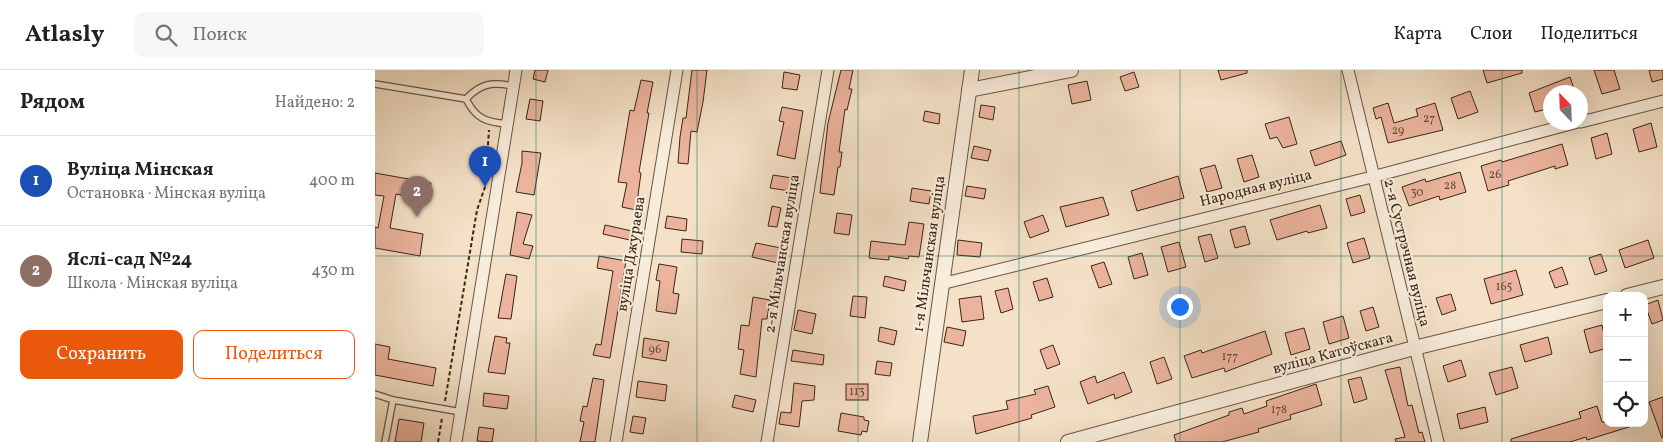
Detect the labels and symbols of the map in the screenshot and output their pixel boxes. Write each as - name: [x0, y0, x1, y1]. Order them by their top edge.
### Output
- north arrow: [1543, 85, 1588, 130]
- house number: 27: [1423, 111, 1435, 127]
- house number: 29: [1392, 123, 1404, 139]
- pin: 1: [469, 146, 501, 187]
- street label: Народная вуліца: [1198, 165, 1314, 213]
- house number: 26: [1489, 167, 1501, 183]
- street label: 2-я Мільчанская вуліца: [760, 173, 806, 335]
- street label: 1-я Мільчанская вуліца: [909, 174, 951, 334]
- pin: 2: [401, 176, 433, 217]
- street label: 2-я Сустрэчная вуліца: [1377, 177, 1435, 329]
- house number: 28: [1444, 178, 1456, 194]
- house number: 30: [1410, 185, 1424, 201]
- street label: вуліца Джураева: [613, 195, 651, 313]
- house number: 165: [1496, 279, 1512, 295]
- your location: [1167, 294, 1193, 320]
- street label: вуліца Катоўскага: [1271, 328, 1395, 380]
- house number: 96: [649, 342, 661, 358]
- house number: 177: [1222, 349, 1238, 365]
- house number: 113: [849, 384, 865, 400]
- house number: 178: [1271, 402, 1287, 418]

